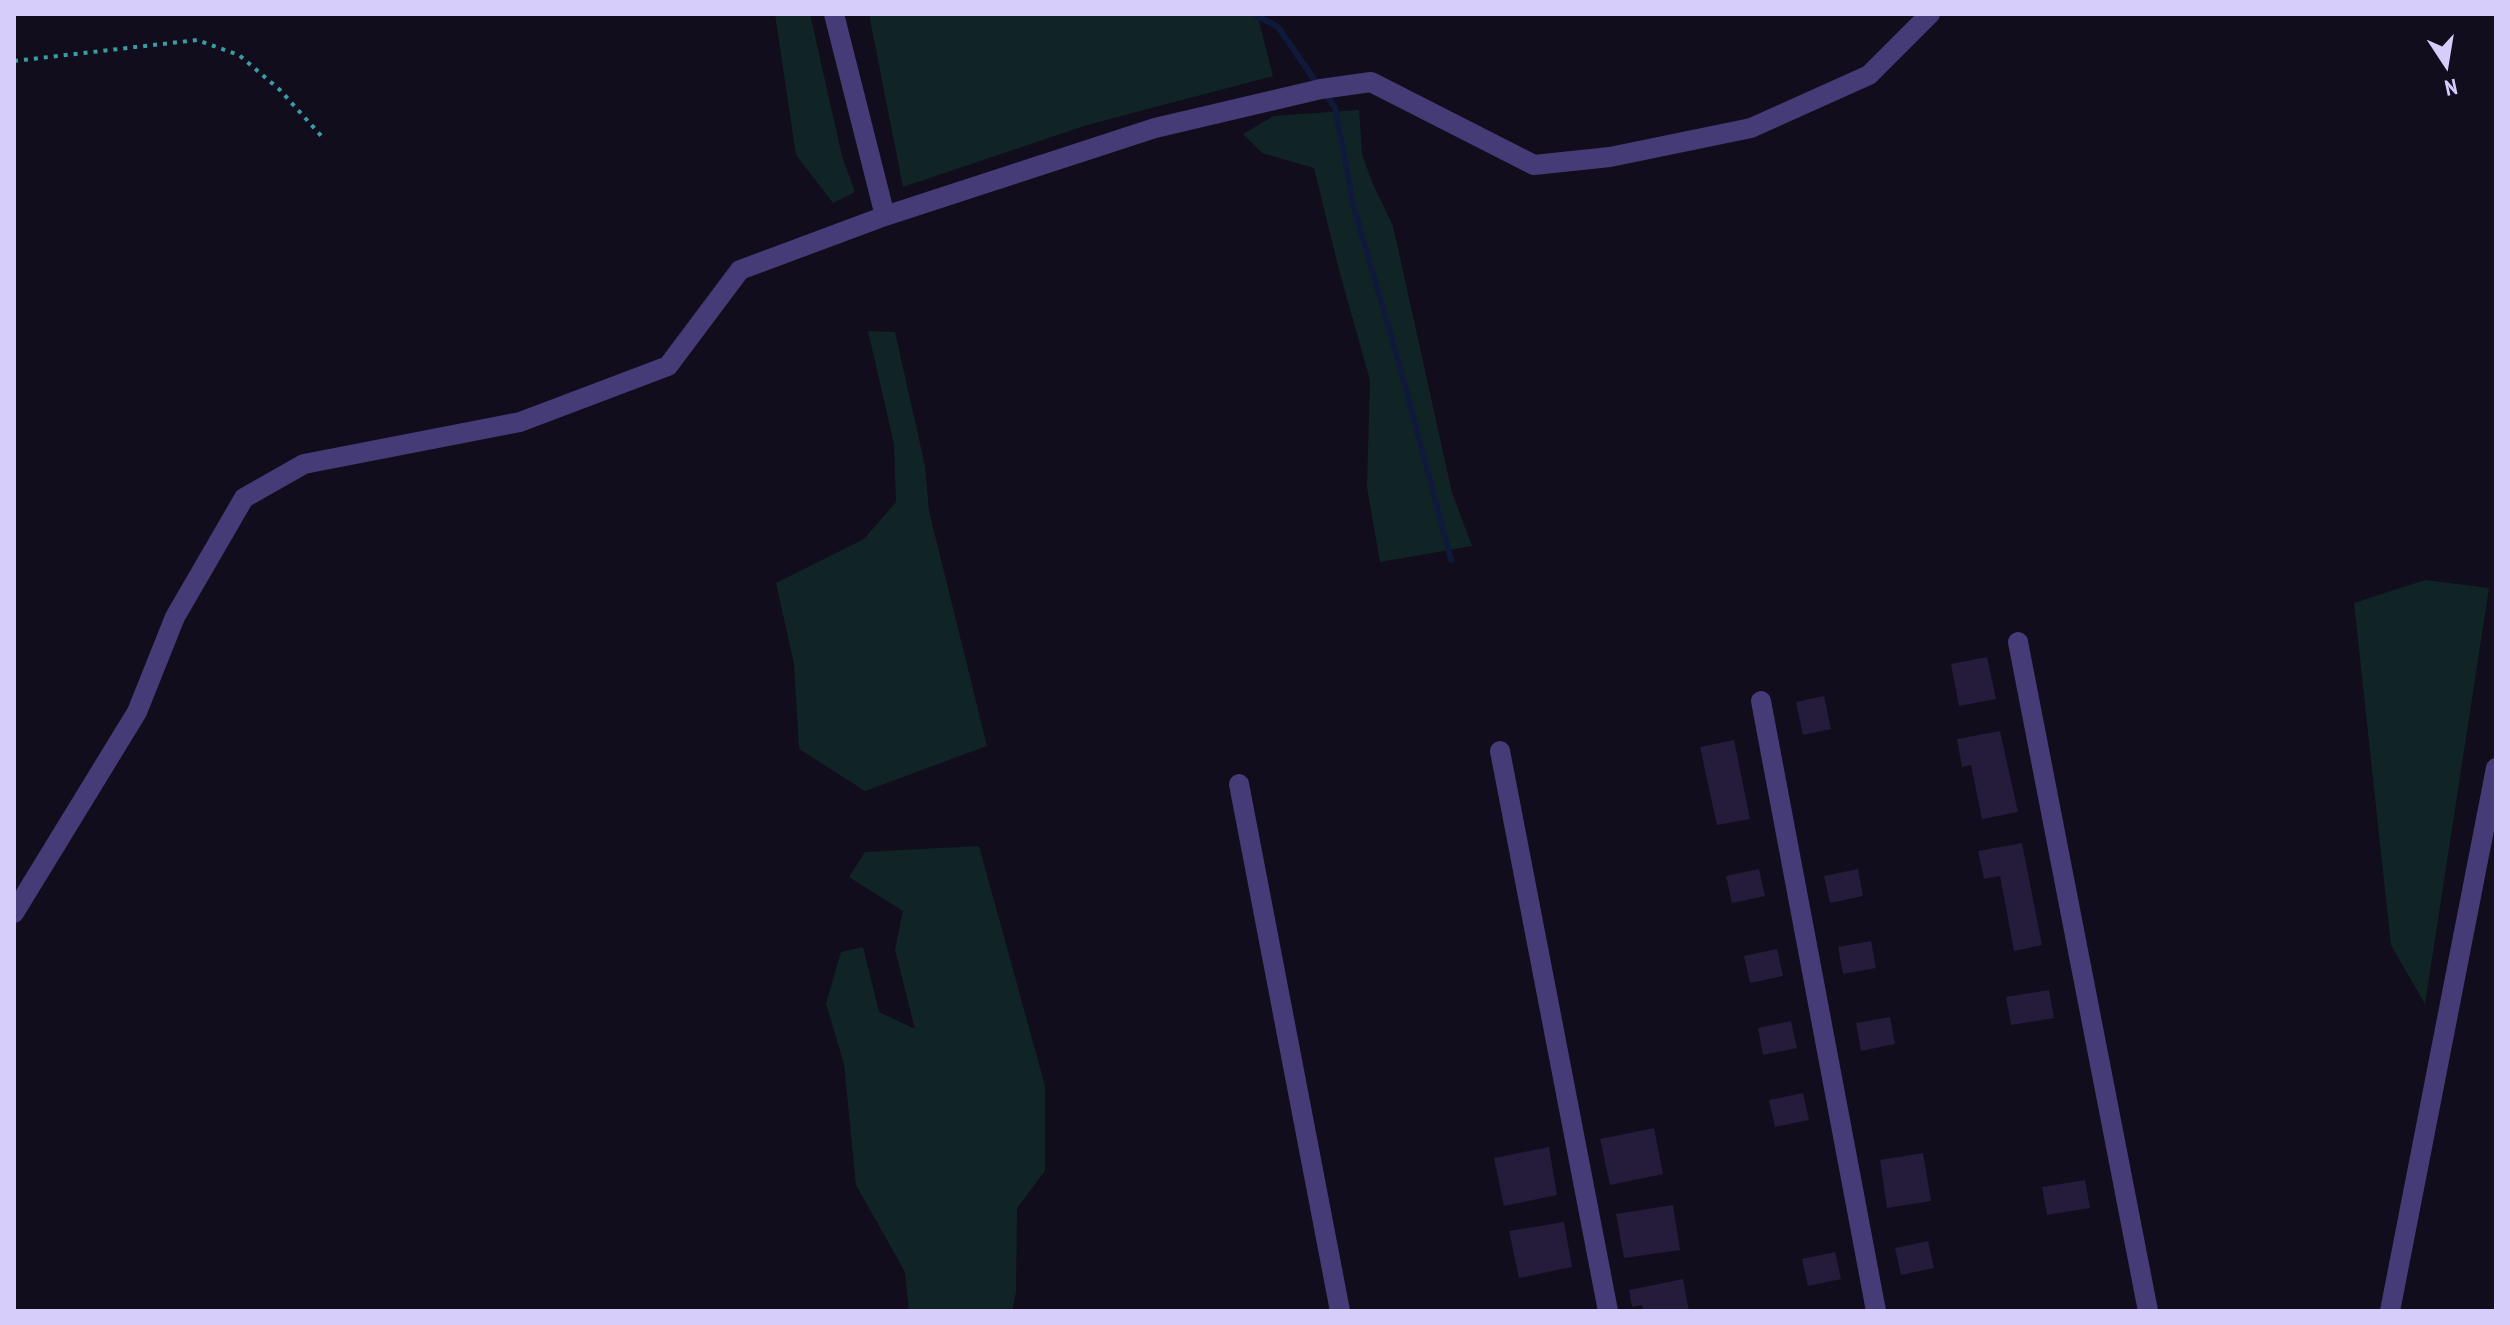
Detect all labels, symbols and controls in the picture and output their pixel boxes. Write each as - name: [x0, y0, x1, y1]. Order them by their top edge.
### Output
- north arrow: [2406, 24, 2486, 104]
- text: N: [2442, 73, 2460, 102]

